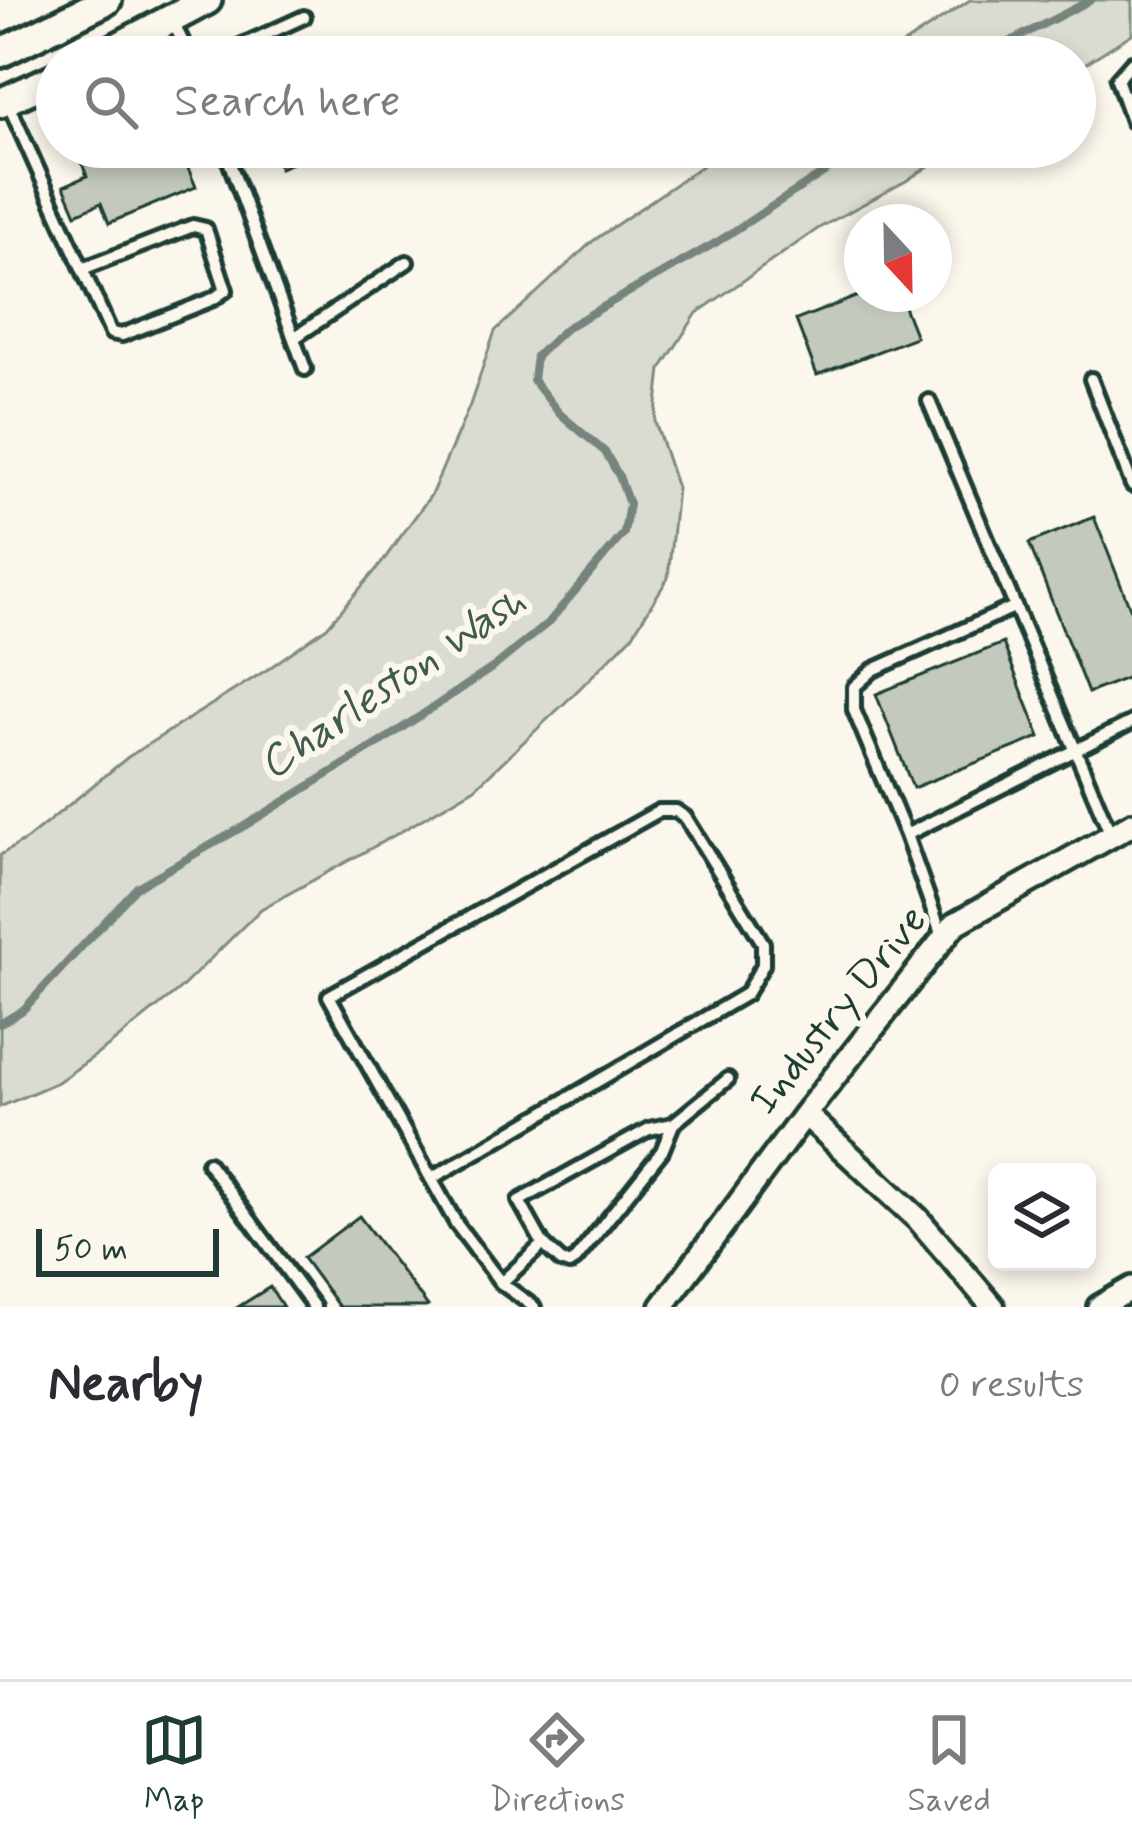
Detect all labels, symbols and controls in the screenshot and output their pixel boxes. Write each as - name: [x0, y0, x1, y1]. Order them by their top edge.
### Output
- search box: [36, 36, 1096, 168]
- icon: search: [78, 69, 144, 135]
- text: Search here: [174, 73, 401, 132]
- north arrow: [844, 204, 952, 312]
- water label: Charleston Wash: [248, 572, 538, 794]
- street label: Industry Drive: [738, 895, 940, 1127]
- map controls: [988, 1163, 1096, 1271]
- button: layers: [988, 1163, 1096, 1271]
- scale bar: [36, 1223, 219, 1276]
- text: 50 m: [54, 1228, 128, 1272]
- text: Nearby: [48, 1352, 203, 1418]
- text: 0 results: [939, 1360, 1084, 1411]
- tab: Map: [141, 1707, 207, 1823]
- tab: Directions: [489, 1707, 625, 1823]
- tab: Saved: [907, 1707, 991, 1823]

